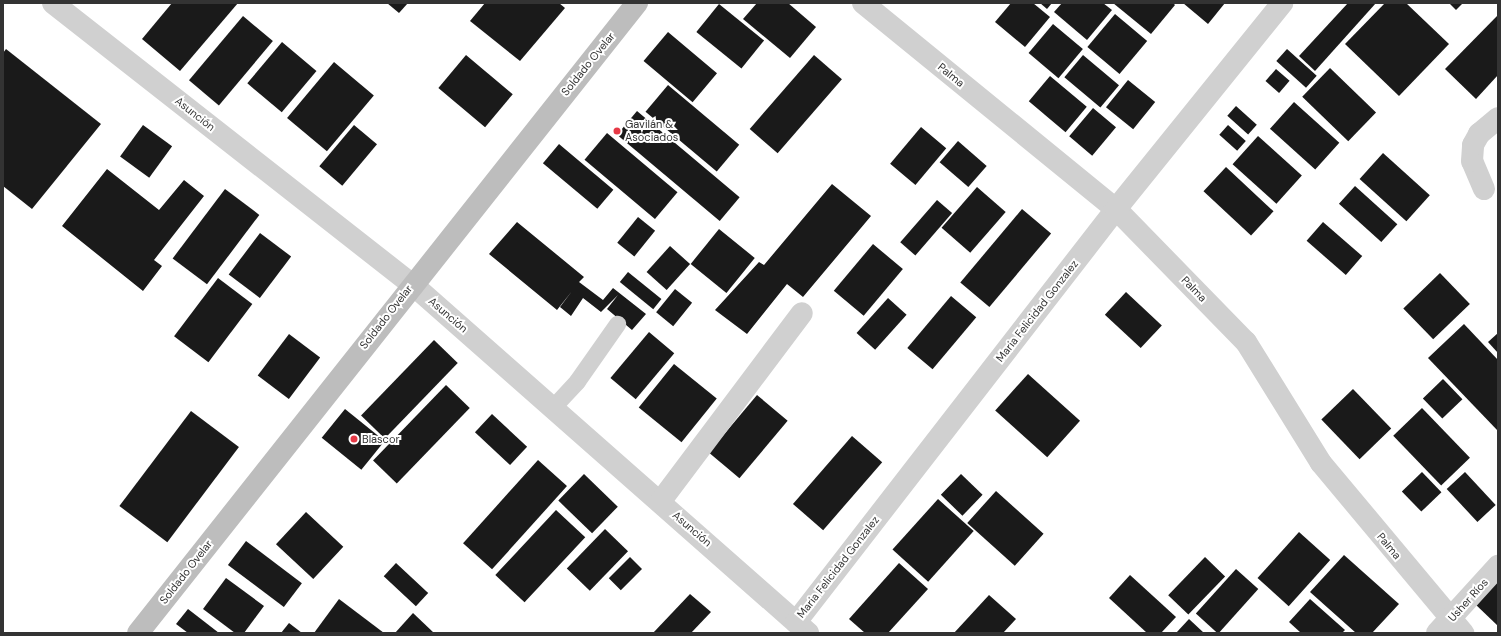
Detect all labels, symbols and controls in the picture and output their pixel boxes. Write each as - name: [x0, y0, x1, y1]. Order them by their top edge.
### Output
- street label: Soldado Ovelar: [559, 30, 617, 98]
- street label: Palma: [935, 60, 967, 90]
- street label: Asunción: [172, 94, 218, 134]
- place label: Gavilán & Asociados: [625, 118, 678, 144]
- marker: Gavilán & Asociados: [612, 126, 622, 136]
- street label: Maria Felicidad Gonzalez: [993, 258, 1081, 364]
- street label: Palma: [1179, 273, 1209, 305]
- street label: Soldado Ovelar: [357, 282, 415, 352]
- street label: Asunción: [426, 295, 470, 335]
- place label: Blascor: [362, 432, 399, 446]
- marker: Blascor: [349, 434, 359, 444]
- street label: Asunción: [670, 509, 714, 549]
- street label: Maria Felicidad Gonzalez: [794, 514, 882, 620]
- street label: Palma: [1374, 530, 1404, 562]
- street label: Soldado Ovelar: [157, 537, 215, 607]
- street label: Usher Ríos: [1445, 576, 1491, 624]

